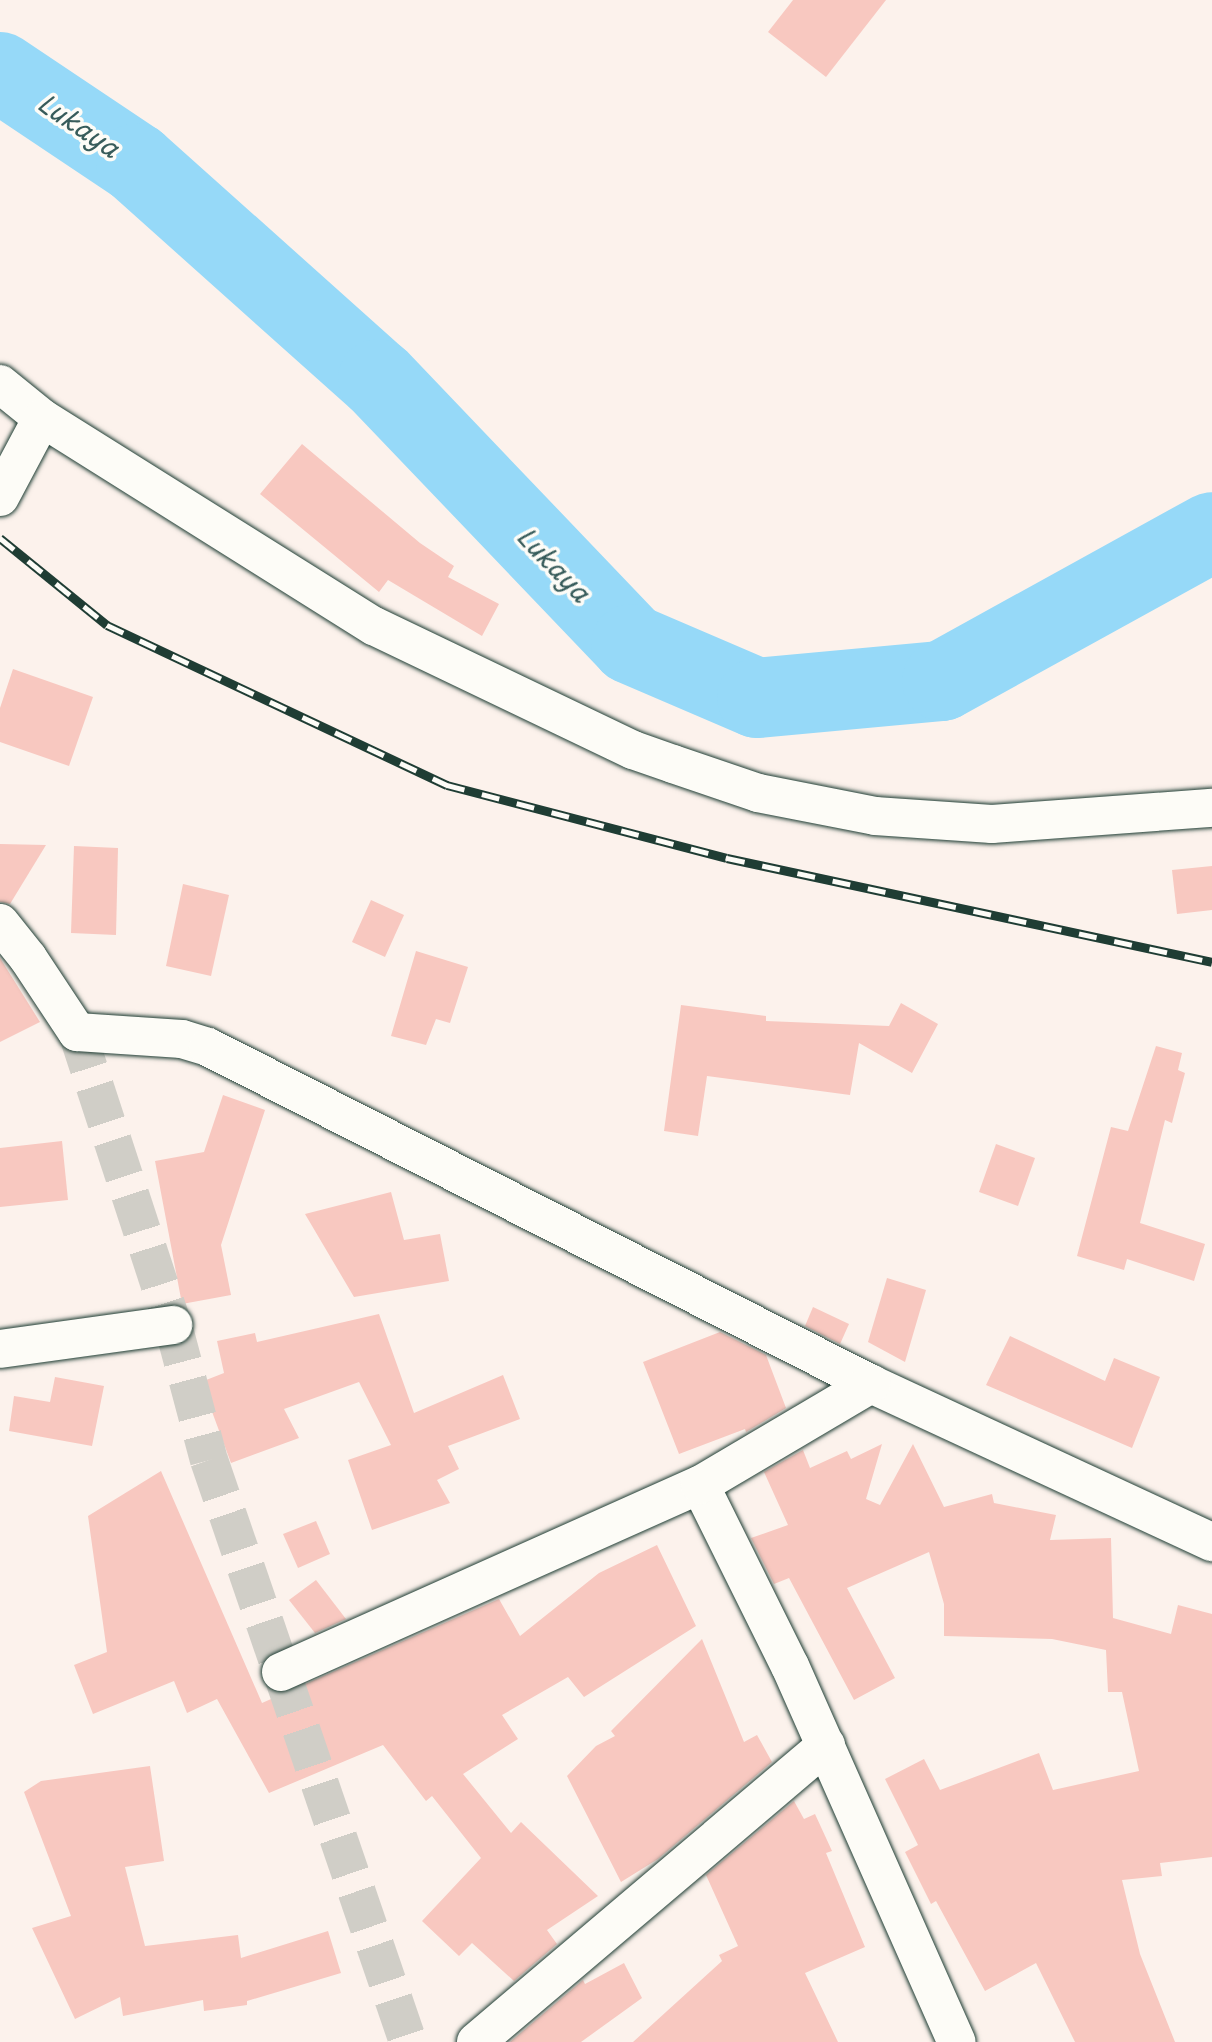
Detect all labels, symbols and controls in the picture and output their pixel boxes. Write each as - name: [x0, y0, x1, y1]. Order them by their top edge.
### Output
- water label: Lukaya: [33, 87, 125, 163]
- water label: Lukaya: [511, 520, 597, 608]

